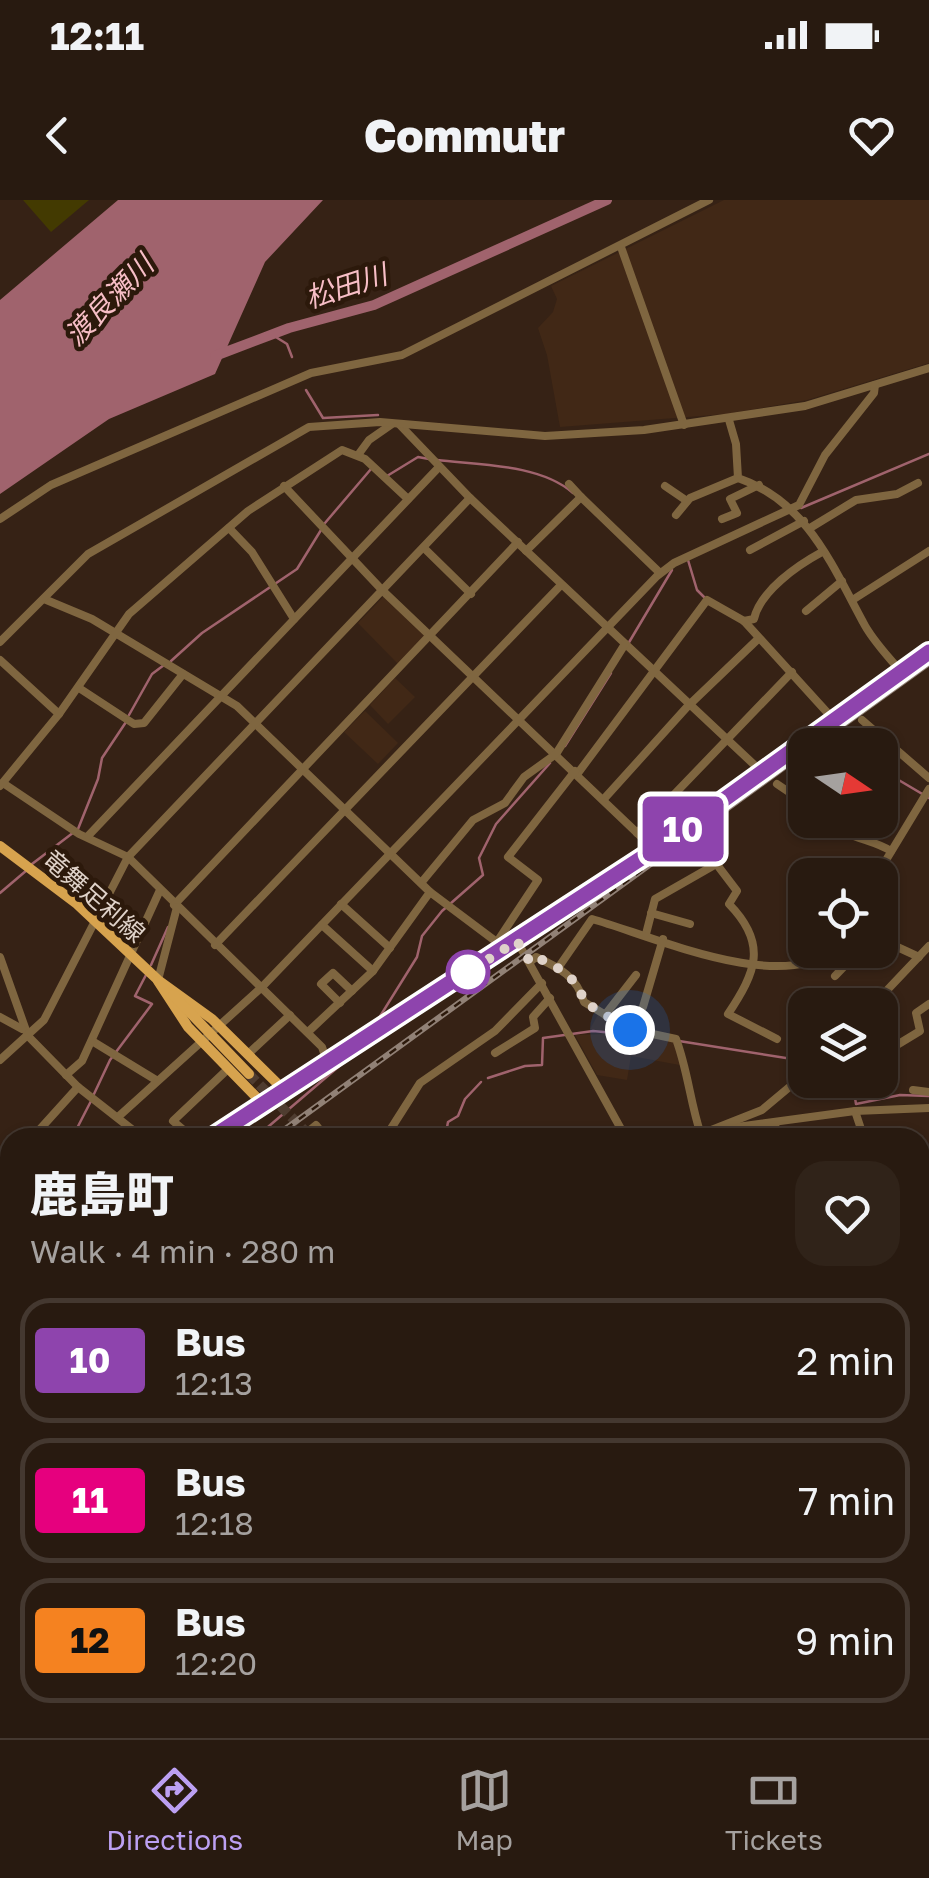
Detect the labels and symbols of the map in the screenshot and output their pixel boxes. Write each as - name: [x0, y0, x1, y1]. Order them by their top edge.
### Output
- water label: 渡良瀬川: [58, 246, 161, 351]
- water label: 松田川: [301, 256, 394, 314]
- north arrow: [788, 728, 898, 838]
- line badge: 10: [638, 796, 728, 862]
- street label: 竜舞足利線: [37, 843, 152, 948]
- unlabelled marker: [447, 951, 489, 993]
- your location: [605, 1005, 655, 1055]

